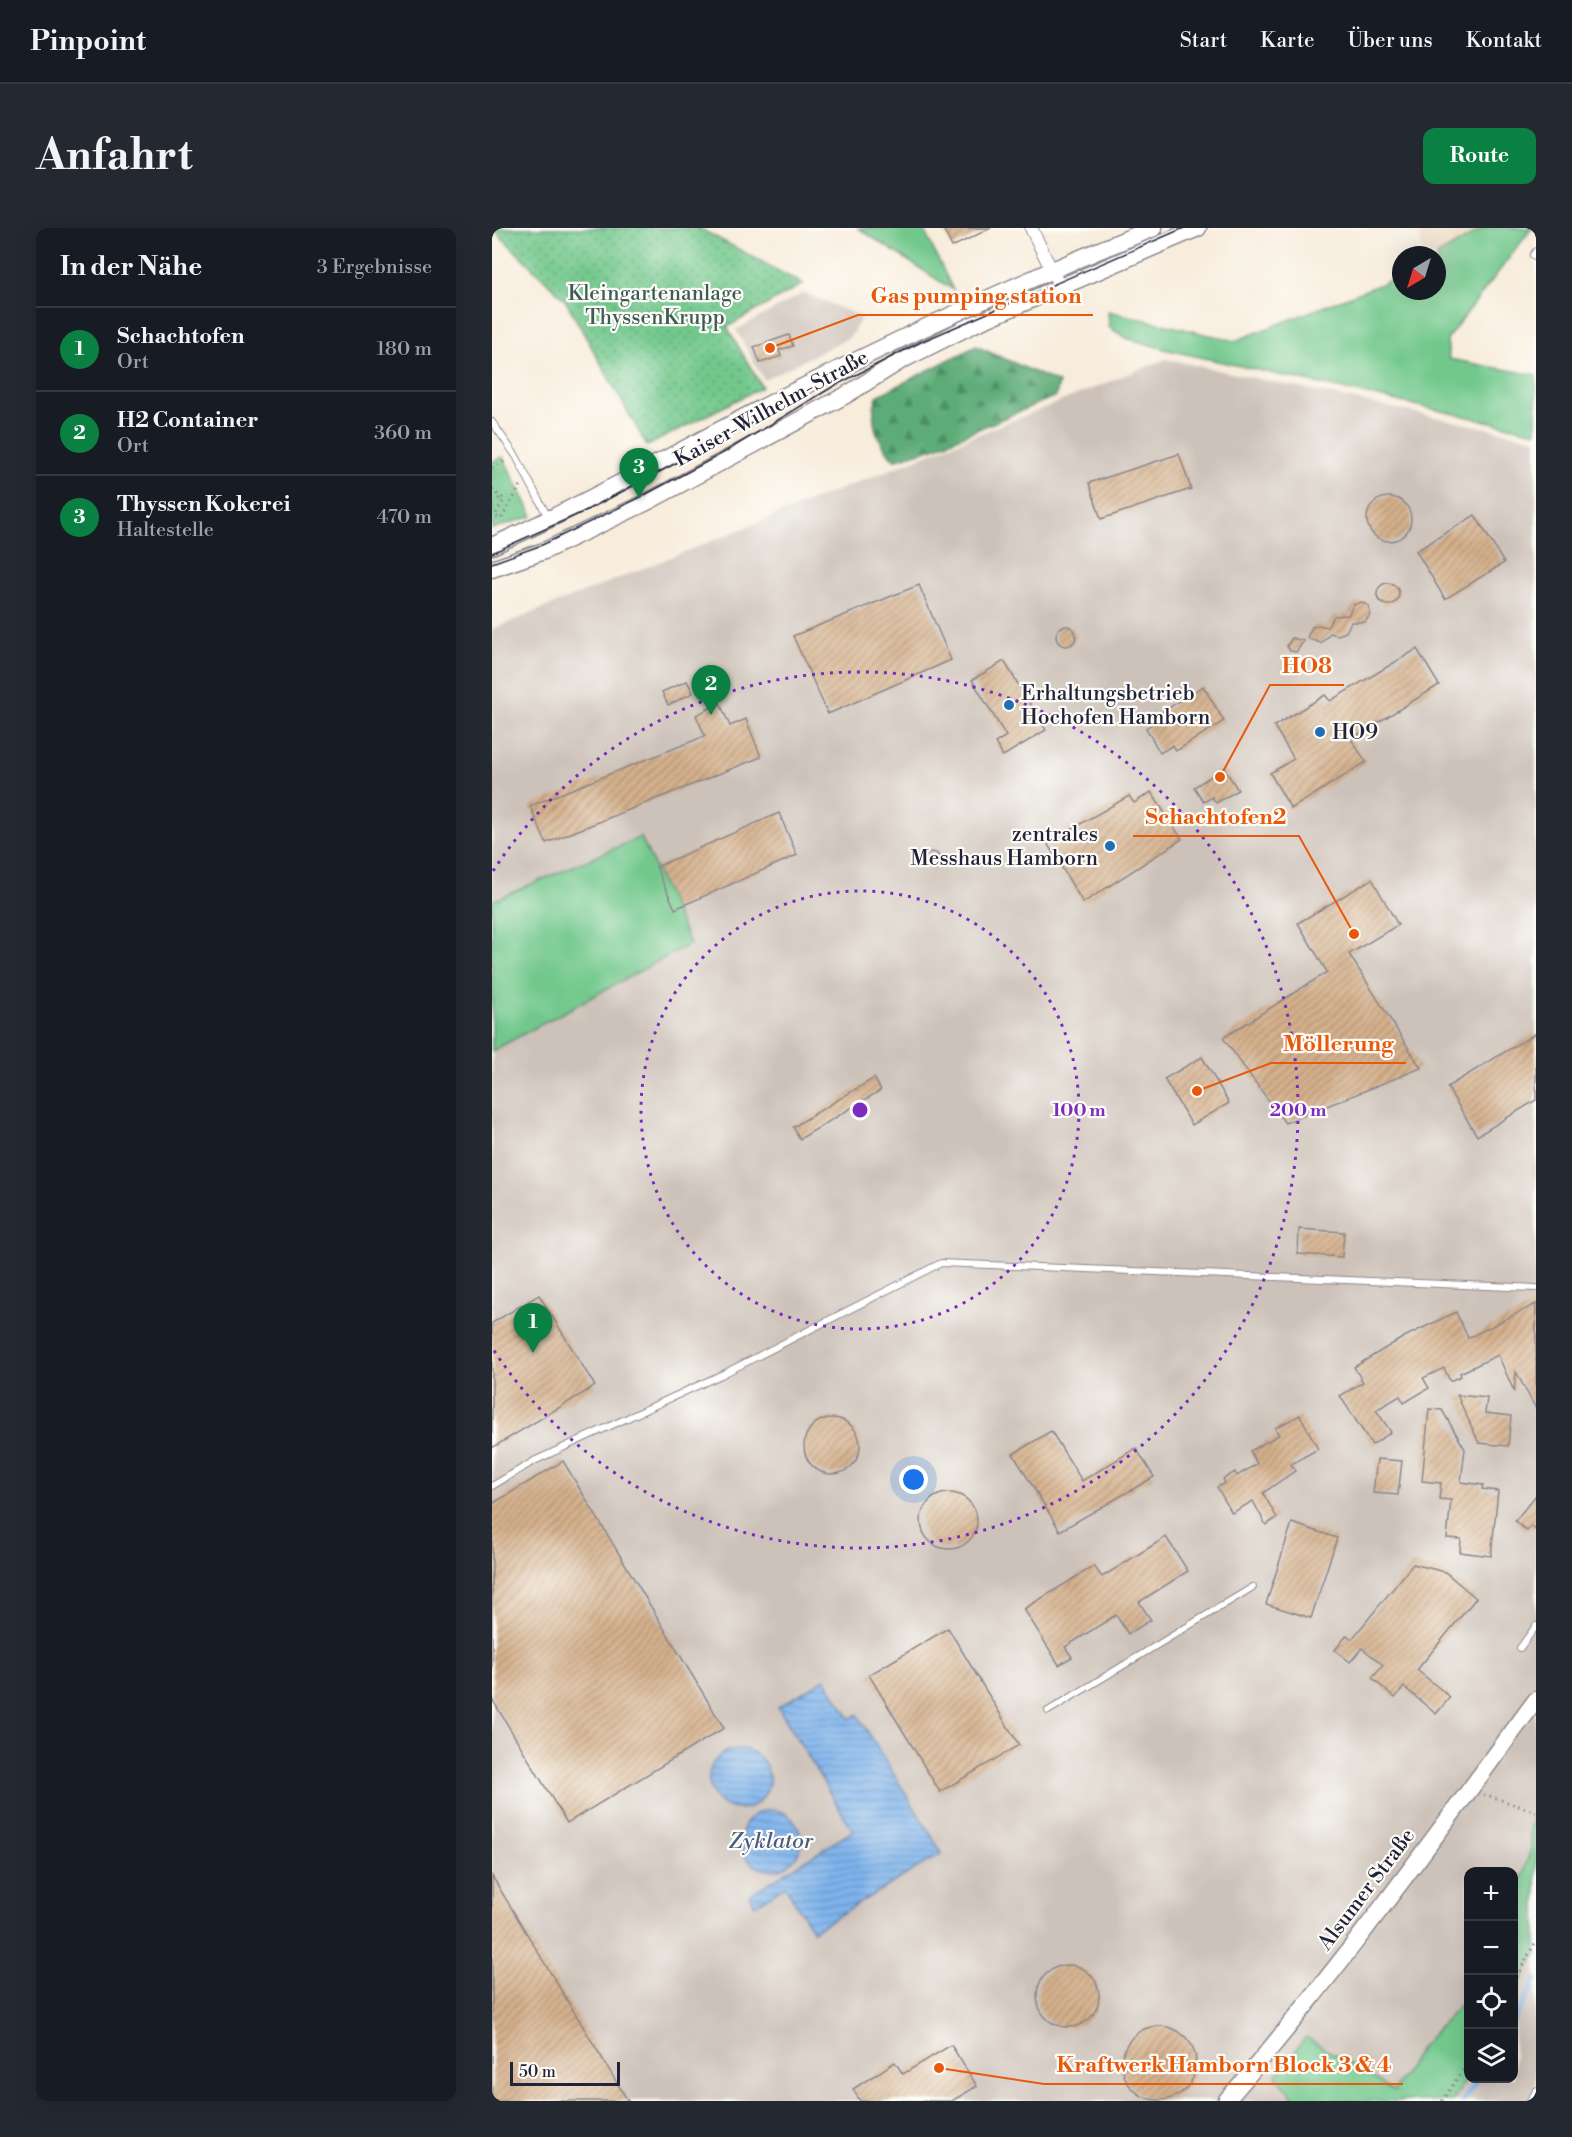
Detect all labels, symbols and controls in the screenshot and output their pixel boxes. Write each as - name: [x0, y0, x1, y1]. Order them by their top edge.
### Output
- text: Pinpoint: [30, 24, 146, 59]
- text: Start: [1180, 28, 1227, 54]
- text: Karte: [1260, 28, 1315, 54]
- text: Über uns: [1348, 28, 1433, 54]
- text: Kontakt: [1466, 28, 1542, 54]
- button: Route: [1423, 128, 1536, 184]
- text: Anfahrt: [36, 130, 193, 183]
- north arrow: [1392, 246, 1446, 300]
- text: In der Nähe: [60, 251, 202, 283]
- text: 3 Ergebnisse: [317, 255, 432, 280]
- callout: Gas pumping station: [858, 275, 1093, 315]
- park label: Kleingartenanlage ThyssenKrupp: [568, 281, 742, 331]
- text: Gas pumping station: [870, 283, 1082, 310]
- text: Schachtofen: [117, 323, 245, 350]
- text: 1: [75, 337, 84, 362]
- text: 180 m: [377, 337, 432, 362]
- street label: Kaiser-Wilhelm-Straße: [670, 345, 873, 473]
- text: Ort: [117, 350, 149, 375]
- text: H2 Container: [117, 407, 258, 434]
- text: 2: [73, 421, 86, 446]
- text: 360 m: [374, 421, 432, 446]
- text: Ort: [117, 434, 149, 459]
- pin: 3: [620, 448, 658, 498]
- text: Thyssen Kokerei: [117, 491, 291, 518]
- text: 3: [73, 505, 86, 530]
- text: 470 m: [376, 505, 432, 530]
- text: Haltestelle: [117, 518, 214, 543]
- callout: HO8: [1270, 645, 1344, 685]
- text: HO8: [1282, 653, 1332, 680]
- pin: 2: [692, 666, 730, 715]
- place label: Erhaltungsbetrieb Hochofen Hamborn: [1021, 681, 1211, 731]
- marker: Erhaltungsbetrieb Hochofen Hamborn: [1002, 698, 1016, 712]
- place label: HO9: [1332, 720, 1378, 746]
- marker: HO9: [1313, 725, 1327, 739]
- callout: Schachtofen2: [1133, 796, 1299, 836]
- text: Schachtofen2: [1145, 804, 1287, 831]
- place label: zentrales Messhaus Hamborn: [910, 822, 1098, 872]
- marker: zentrales Messhaus Hamborn: [1103, 839, 1117, 853]
- callout: Möllerung: [1271, 1023, 1406, 1063]
- text: Möllerung: [1283, 1031, 1394, 1058]
- text: 100 m: [1052, 1099, 1106, 1122]
- text: 200 m: [1270, 1099, 1327, 1122]
- centre of rings: [850, 1100, 870, 1120]
- pin: 1: [514, 1304, 552, 1353]
- your location: [899, 1465, 928, 1494]
- street label: Alsumer Straße: [1312, 1824, 1421, 1956]
- water label: Zyklator: [729, 1828, 814, 1855]
- map controls: [1464, 1867, 1518, 2083]
- button: +: [1464, 1867, 1518, 1921]
- button: −: [1464, 1921, 1518, 1975]
- button: locate: [1464, 1975, 1518, 2029]
- button: layers: [1464, 2029, 1518, 2083]
- callout: Kraftwerk Hamborn Block 3 & 4: [1044, 2044, 1403, 2084]
- text: Kraftwerk Hamborn Block 3 & 4: [1056, 2052, 1392, 2079]
- scale bar: [510, 2059, 620, 2086]
- text: 50 m: [519, 2062, 556, 2082]

